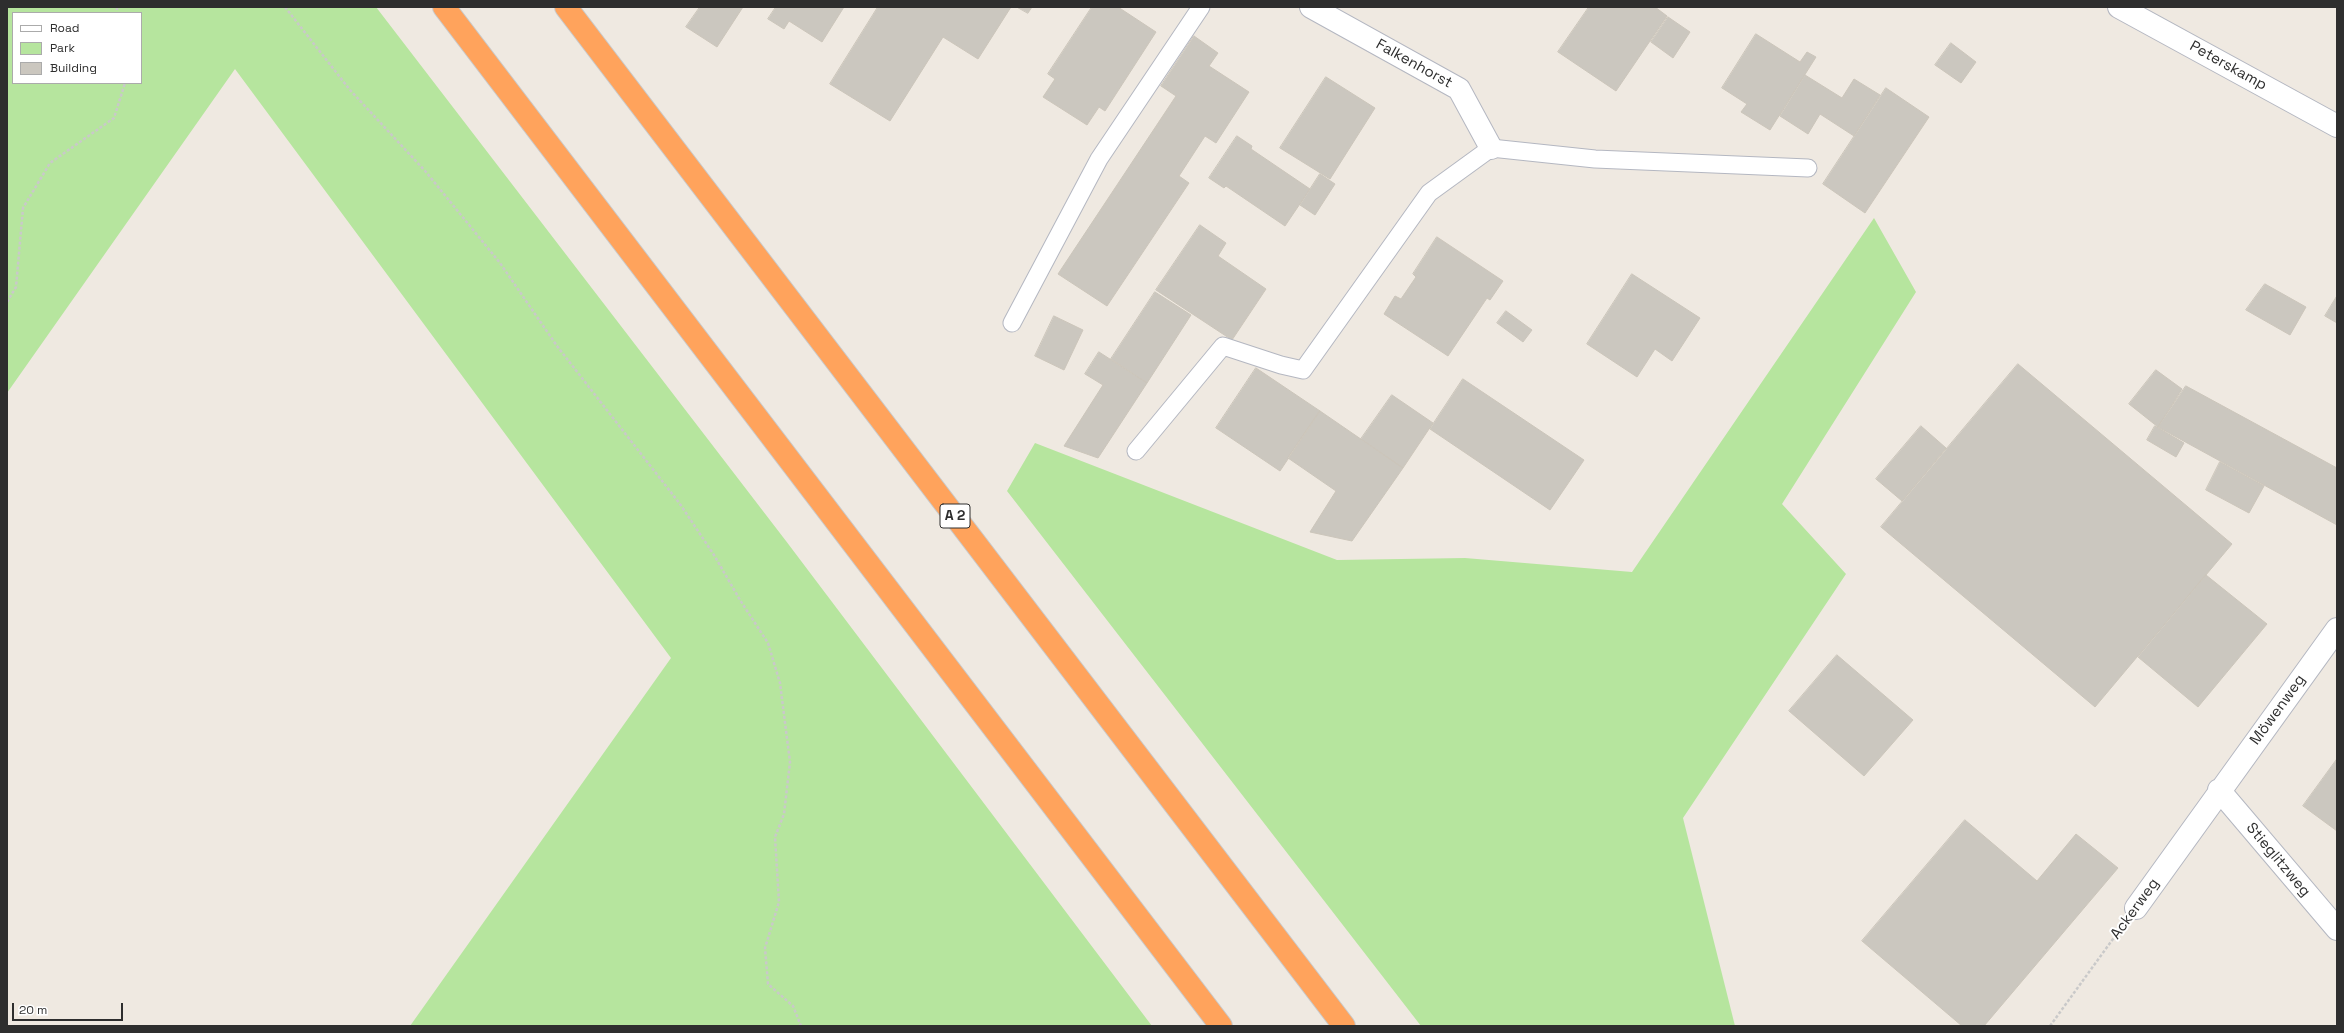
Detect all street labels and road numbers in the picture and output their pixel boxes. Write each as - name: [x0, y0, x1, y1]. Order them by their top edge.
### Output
- street label: Falkenhorst: [1373, 36, 1455, 92]
- street label: Peterskamp: [2186, 37, 2270, 95]
- road number: A 2: [940, 504, 970, 528]
- street label: Möwenweg: [2247, 671, 2309, 749]
- street label: Stieglitzweg: [2242, 819, 2314, 901]
- street label: Ackerweg: [2107, 875, 2163, 943]

